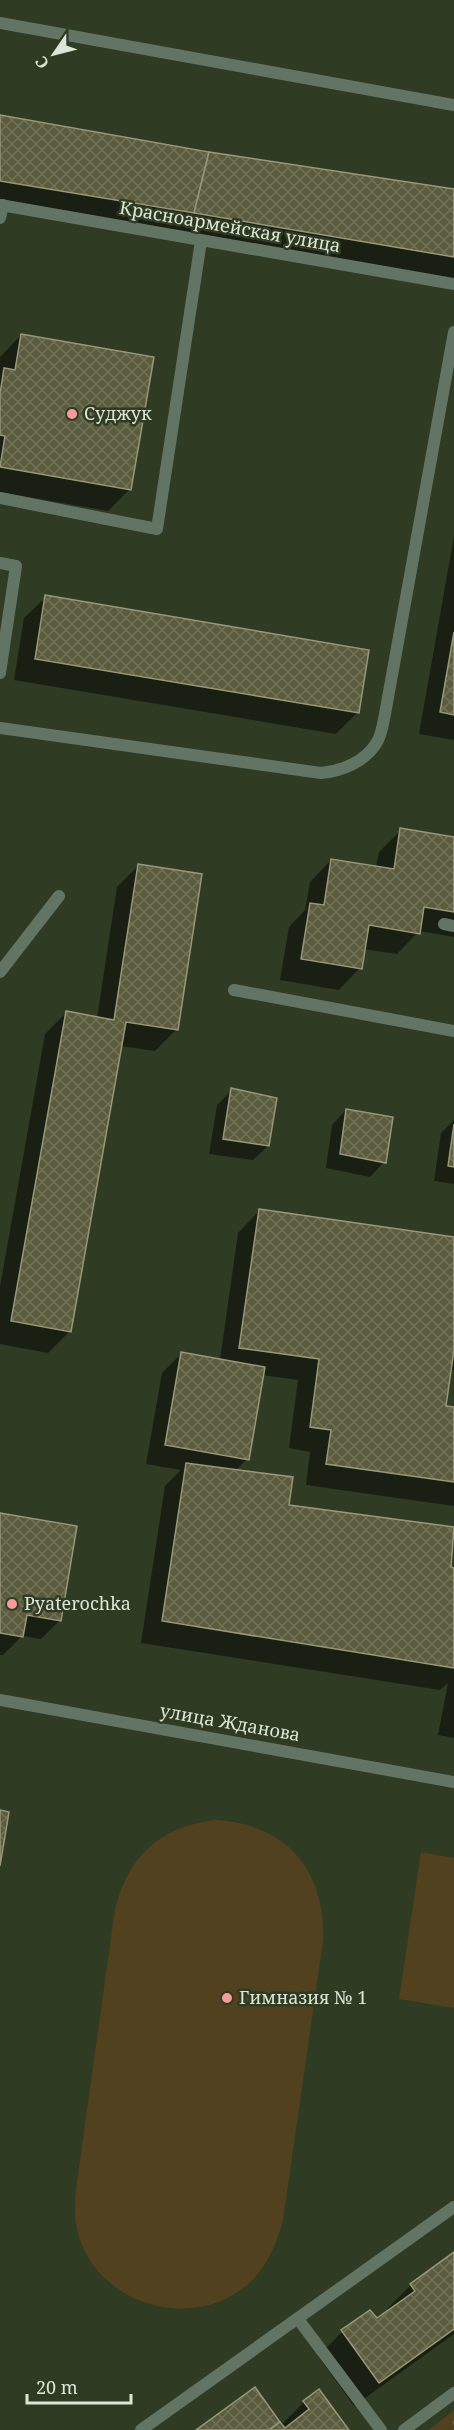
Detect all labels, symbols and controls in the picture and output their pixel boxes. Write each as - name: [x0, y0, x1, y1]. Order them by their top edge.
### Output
- north arrow: [24, 24, 84, 84]
- text: С: [30, 52, 54, 73]
- street label: Красноармейская улица: [118, 195, 343, 257]
- place label: Суджук: [84, 401, 152, 425]
- marker: Суджук: [65, 407, 79, 421]
- place label: Pyaterochka: [24, 1591, 131, 1615]
- marker: Pyaterochka: [5, 1597, 19, 1611]
- street label: улица Жданова: [158, 1698, 302, 1746]
- place label: Гимназия № 1: [239, 1985, 367, 2009]
- marker: Гимназия № 1: [220, 1991, 234, 2005]
- scale bar: [27, 2367, 130, 2405]
- text: 20 m: [36, 2375, 78, 2399]

